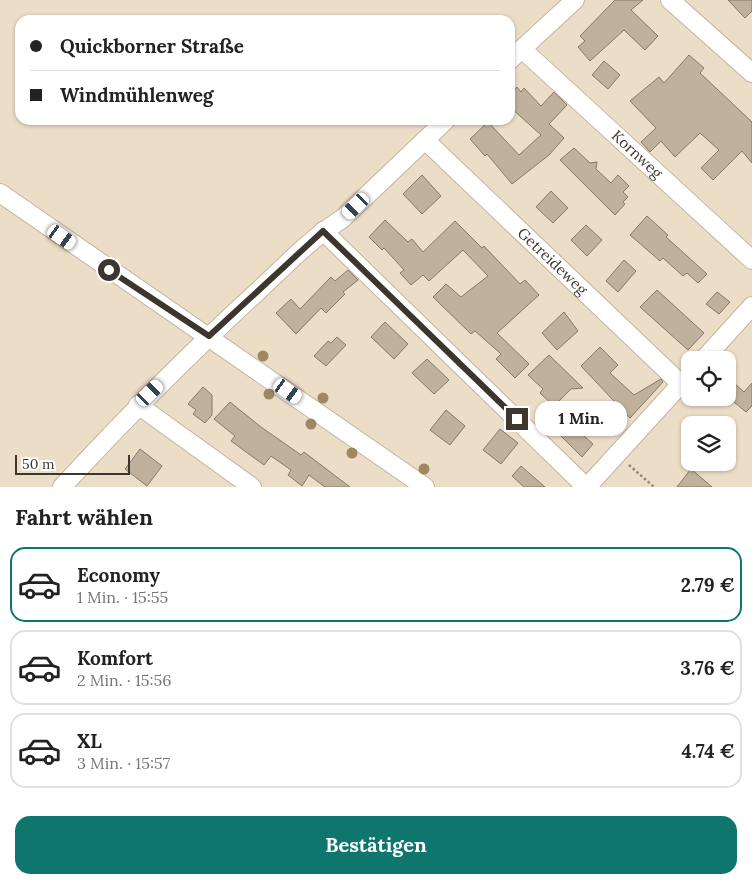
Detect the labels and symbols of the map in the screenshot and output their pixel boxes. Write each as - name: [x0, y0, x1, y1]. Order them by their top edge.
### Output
- street label: Kornweg: [608, 126, 667, 183]
- car: [339, 190, 372, 222]
- car: [45, 222, 78, 252]
- street label: Getreideweg: [514, 223, 592, 299]
- route start: [98, 259, 120, 281]
- car: [271, 376, 304, 406]
- car: [133, 377, 166, 409]
- callout: 1 Min.: [534, 402, 627, 436]
- route end: [506, 408, 528, 430]
- scale bar: [15, 452, 130, 475]

